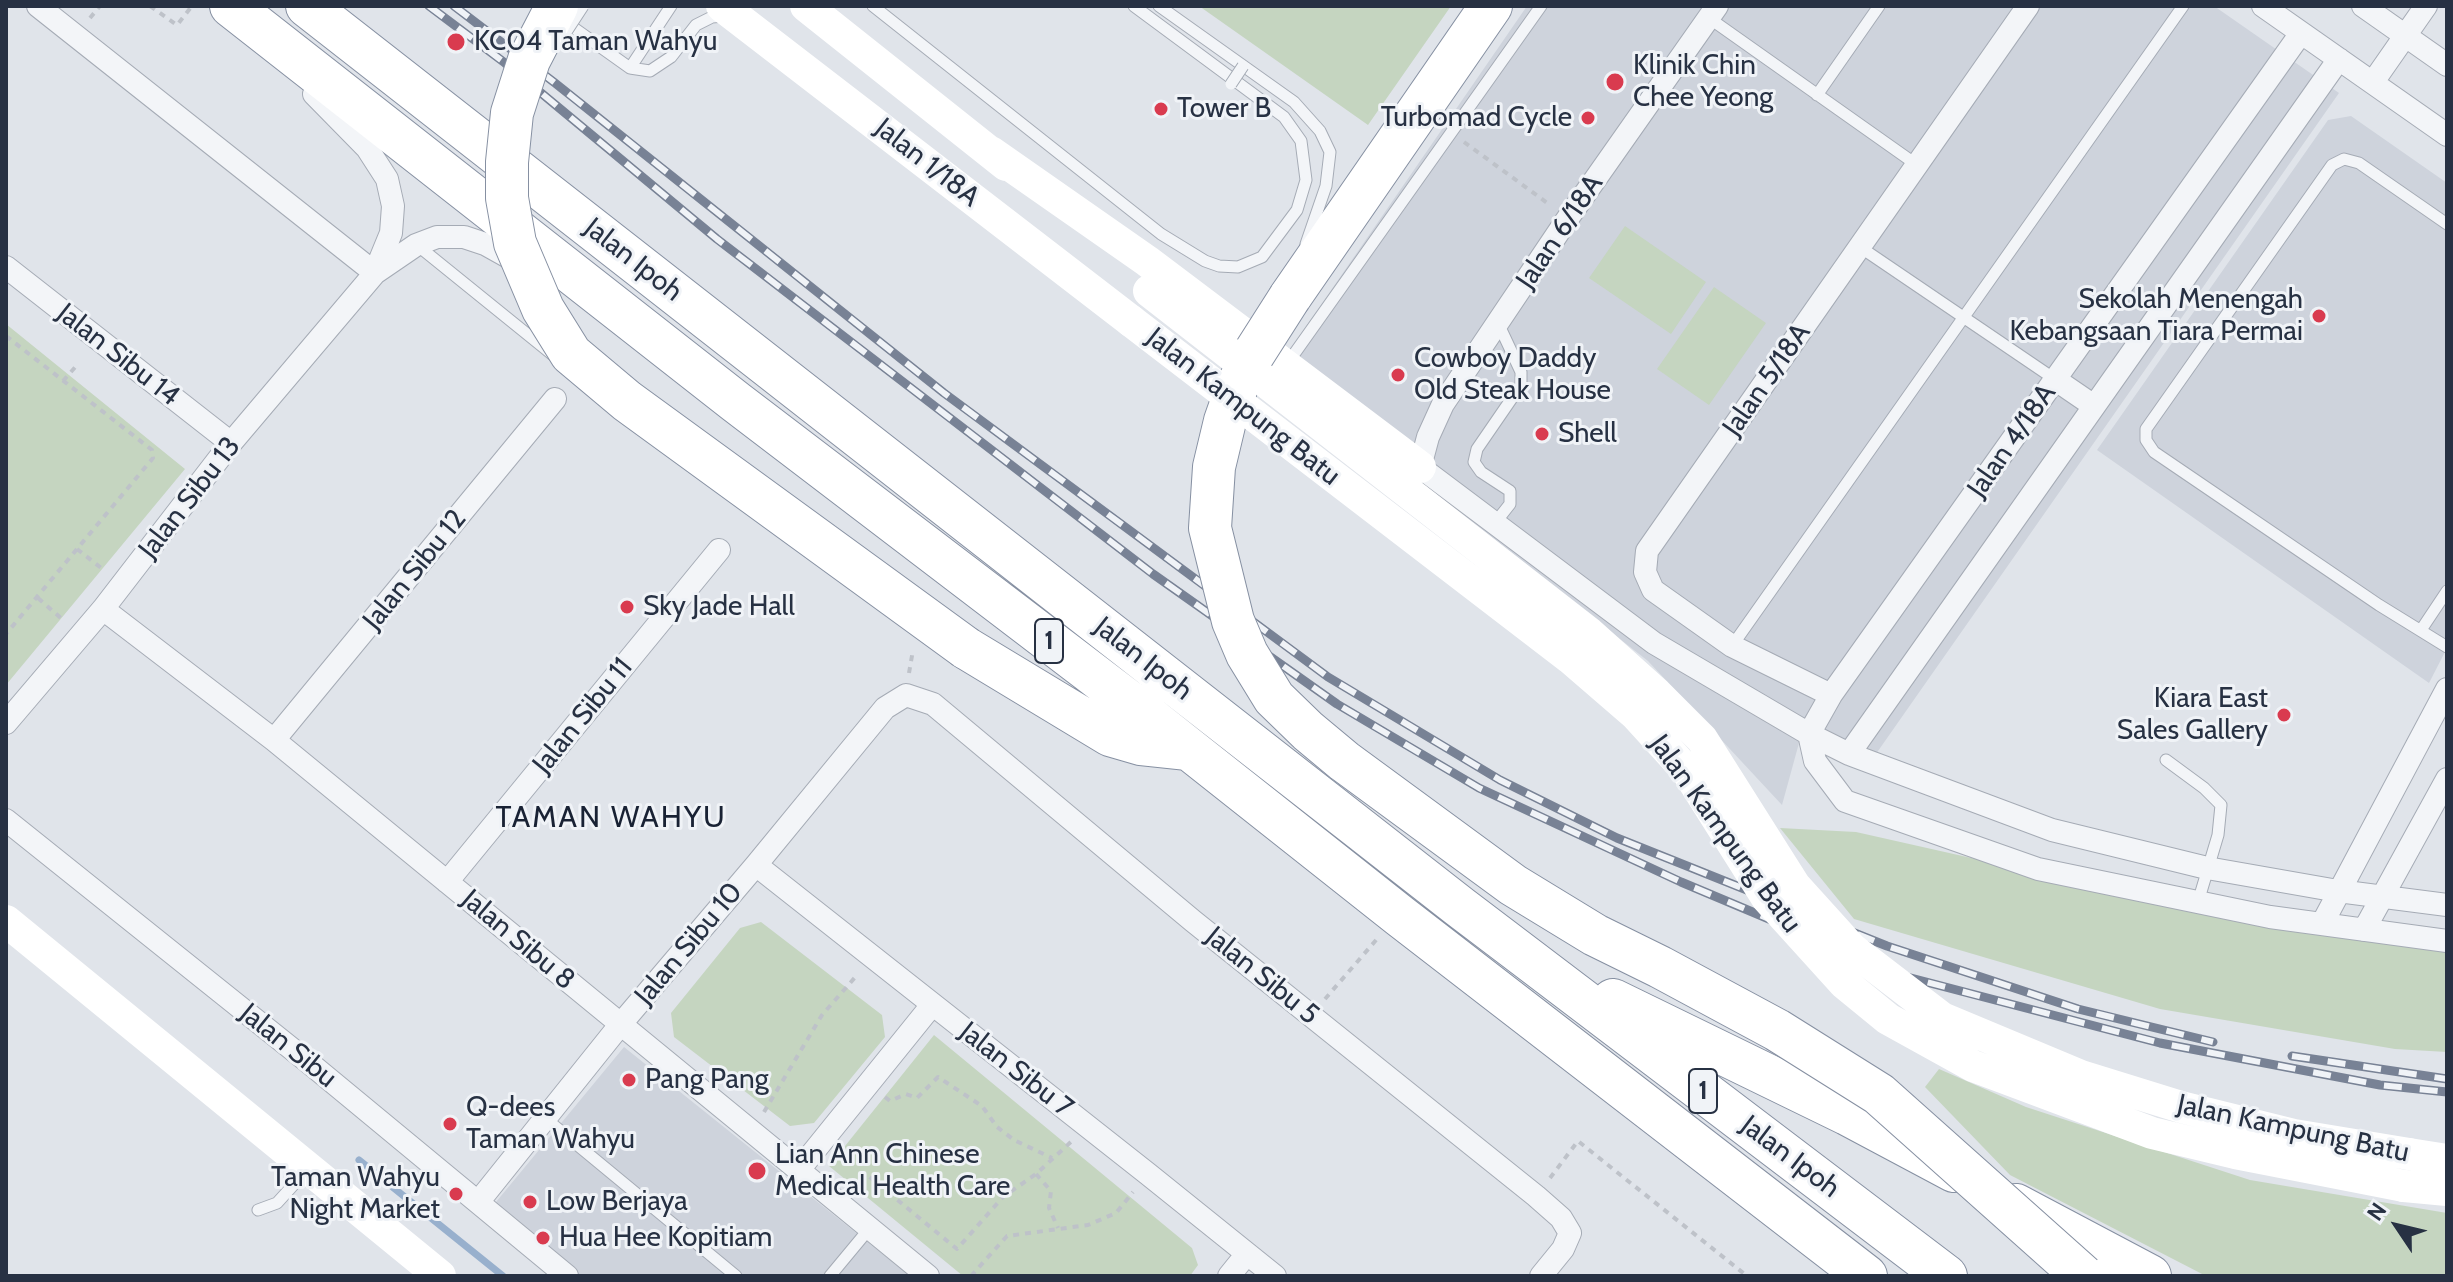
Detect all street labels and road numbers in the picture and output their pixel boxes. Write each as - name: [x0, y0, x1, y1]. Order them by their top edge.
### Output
- street label: Jalan 1/18A: [868, 112, 986, 214]
- street label: Jalan 6/18A: [1510, 168, 1610, 296]
- street label: Jalan Ipoh: [577, 211, 689, 309]
- street label: Jalan Sibu 14: [50, 297, 186, 413]
- street label: Jalan 5/18A: [1716, 317, 1818, 443]
- street label: Jalan Kampung Batu: [1140, 321, 1346, 493]
- street label: Jalan 4/18A: [1961, 378, 2063, 504]
- street label: Jalan Sibu 13: [132, 430, 248, 566]
- street label: Jalan Sibu 12: [356, 503, 474, 637]
- street label: Jalan Ipoh: [1087, 610, 1199, 708]
- road number: 1: [1035, 619, 1063, 663]
- street label: Jalan Sibu 11: [526, 651, 640, 781]
- street label: Jalan Kampung Batu: [1642, 729, 1808, 939]
- street label: Jalan Sibu 10: [628, 876, 750, 1012]
- street label: Jalan Sibu 8: [454, 883, 582, 997]
- street label: Jalan Sibu 5: [1199, 920, 1325, 1032]
- street label: Jalan Sibu: [233, 997, 343, 1095]
- street label: Jalan Sibu 7: [952, 1015, 1080, 1125]
- road number: 1: [1689, 1069, 1717, 1113]
- street label: Jalan Kampung Batu: [2174, 1088, 2412, 1170]
- street label: Jalan Ipoh: [1734, 1109, 1846, 1205]

